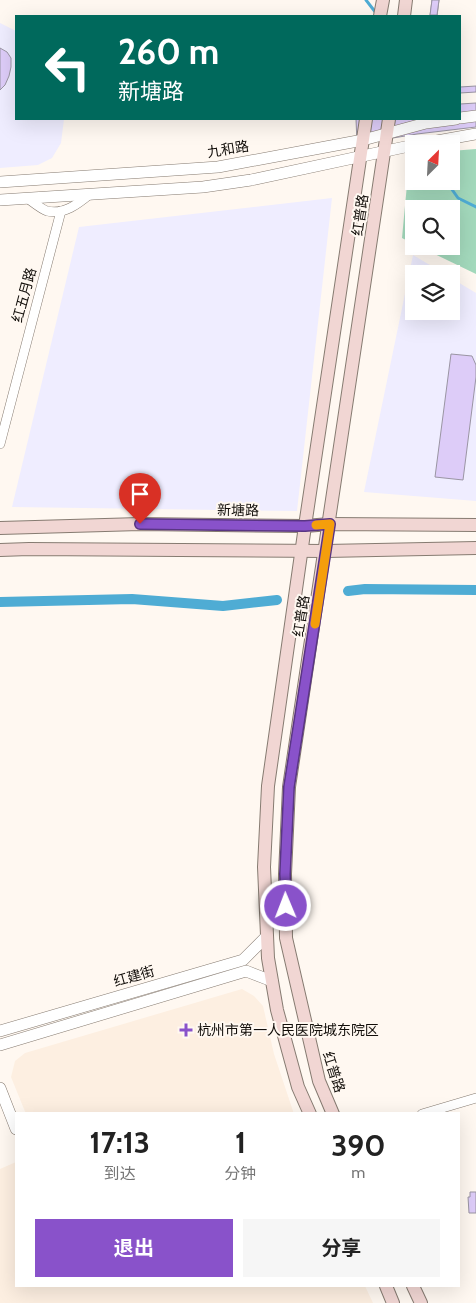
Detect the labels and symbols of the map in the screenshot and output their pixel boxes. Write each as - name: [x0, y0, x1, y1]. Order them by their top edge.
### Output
- north arrow: [405, 135, 460, 190]
- street label: 九和路: [206, 137, 250, 161]
- street label: 红普路: [348, 193, 372, 237]
- street label: 红五月路: [8, 266, 40, 324]
- pin: [119, 473, 161, 524]
- street label: 新塘路: [217, 501, 259, 519]
- street label: 红普路: [289, 594, 313, 638]
- position arrow: [259, 879, 311, 931]
- street label: 红建街: [111, 962, 157, 990]
- place label: 杭州市第一人民医院城东院区: [197, 1021, 379, 1039]
- marker: 杭州市第一人民医院城东院区: [179, 1023, 193, 1037]
- street label: 红普路: [319, 1049, 349, 1095]

